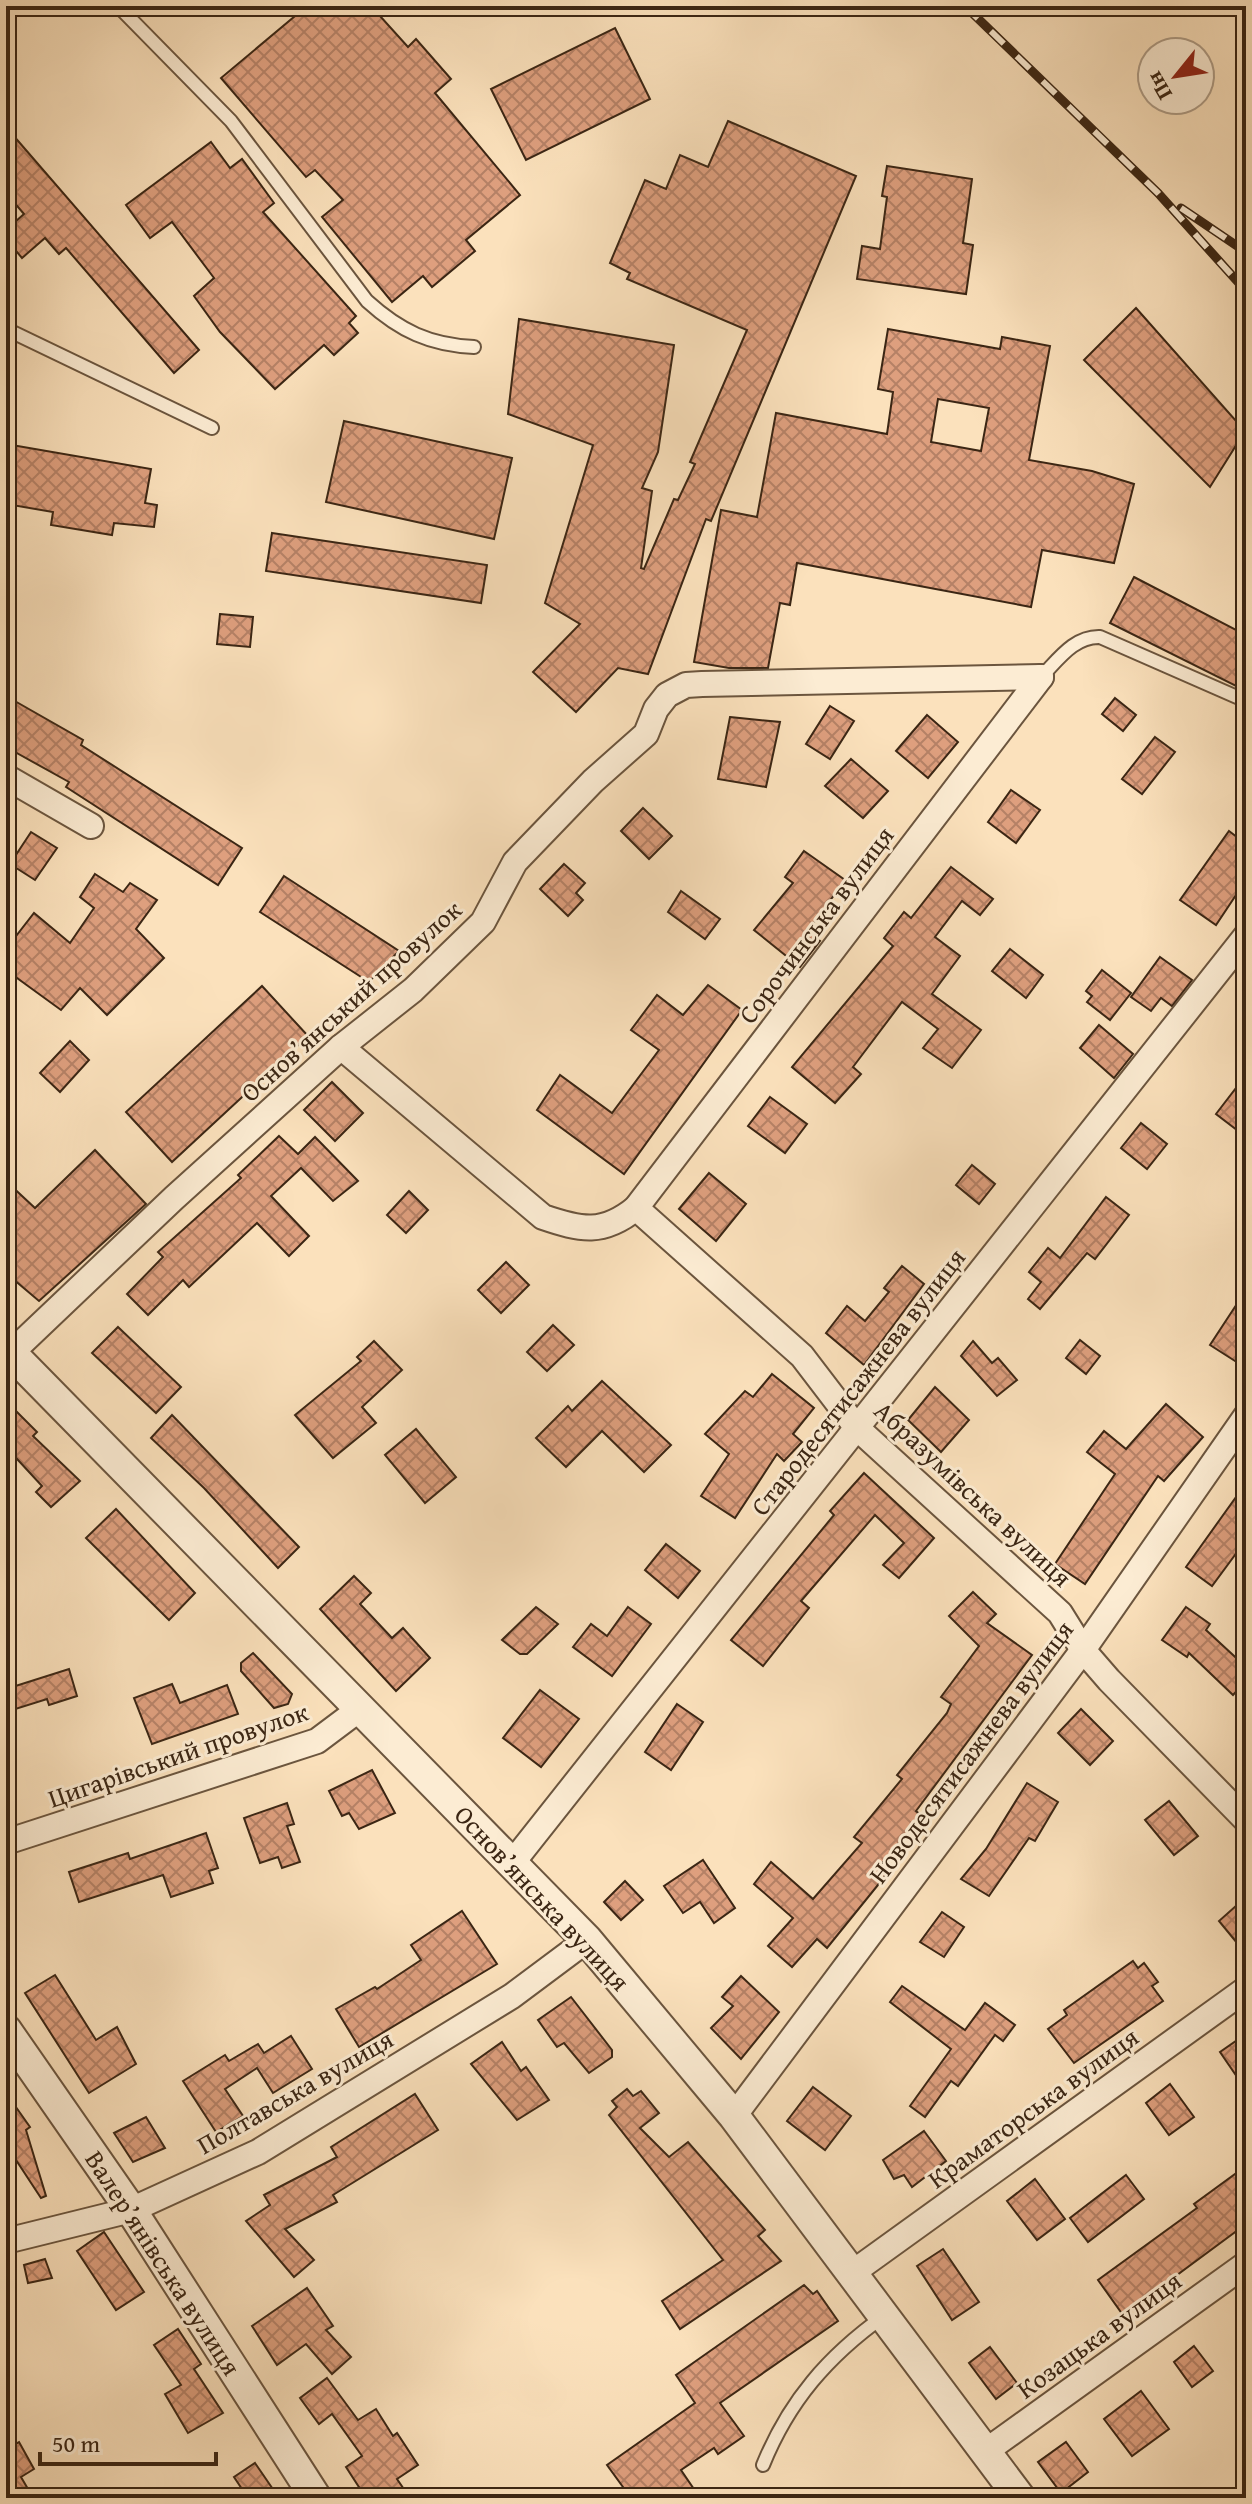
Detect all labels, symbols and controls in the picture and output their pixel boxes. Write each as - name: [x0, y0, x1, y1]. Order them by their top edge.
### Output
- north arrow: [1136, 36, 1216, 116]
- text: Пн: [1138, 66, 1180, 106]
- street label: Сорочинська вулиця: [728, 818, 903, 1032]
- street label: Основ’янський провулок: [231, 890, 470, 1111]
- street label: Стародесятисажнева вулиця: [741, 1240, 975, 1524]
- street label: Абразумівська вулиця: [866, 1391, 1081, 1596]
- street label: Новодесятисажнева вулиця: [859, 1612, 1083, 1891]
- street label: Цигарівський провулок: [43, 1692, 313, 1817]
- street label: Основ’янська вулиця: [446, 1796, 639, 1999]
- street label: Краматорська вулиця: [919, 2018, 1146, 2198]
- street label: Полтавська вулиця: [189, 2019, 400, 2164]
- street label: Валер’янівська вулиця: [76, 2143, 251, 2383]
- street label: Козацька вулиця: [1008, 2261, 1189, 2408]
- scale bar: [40, 2416, 216, 2466]
- text: 50 m: [52, 2426, 100, 2461]

